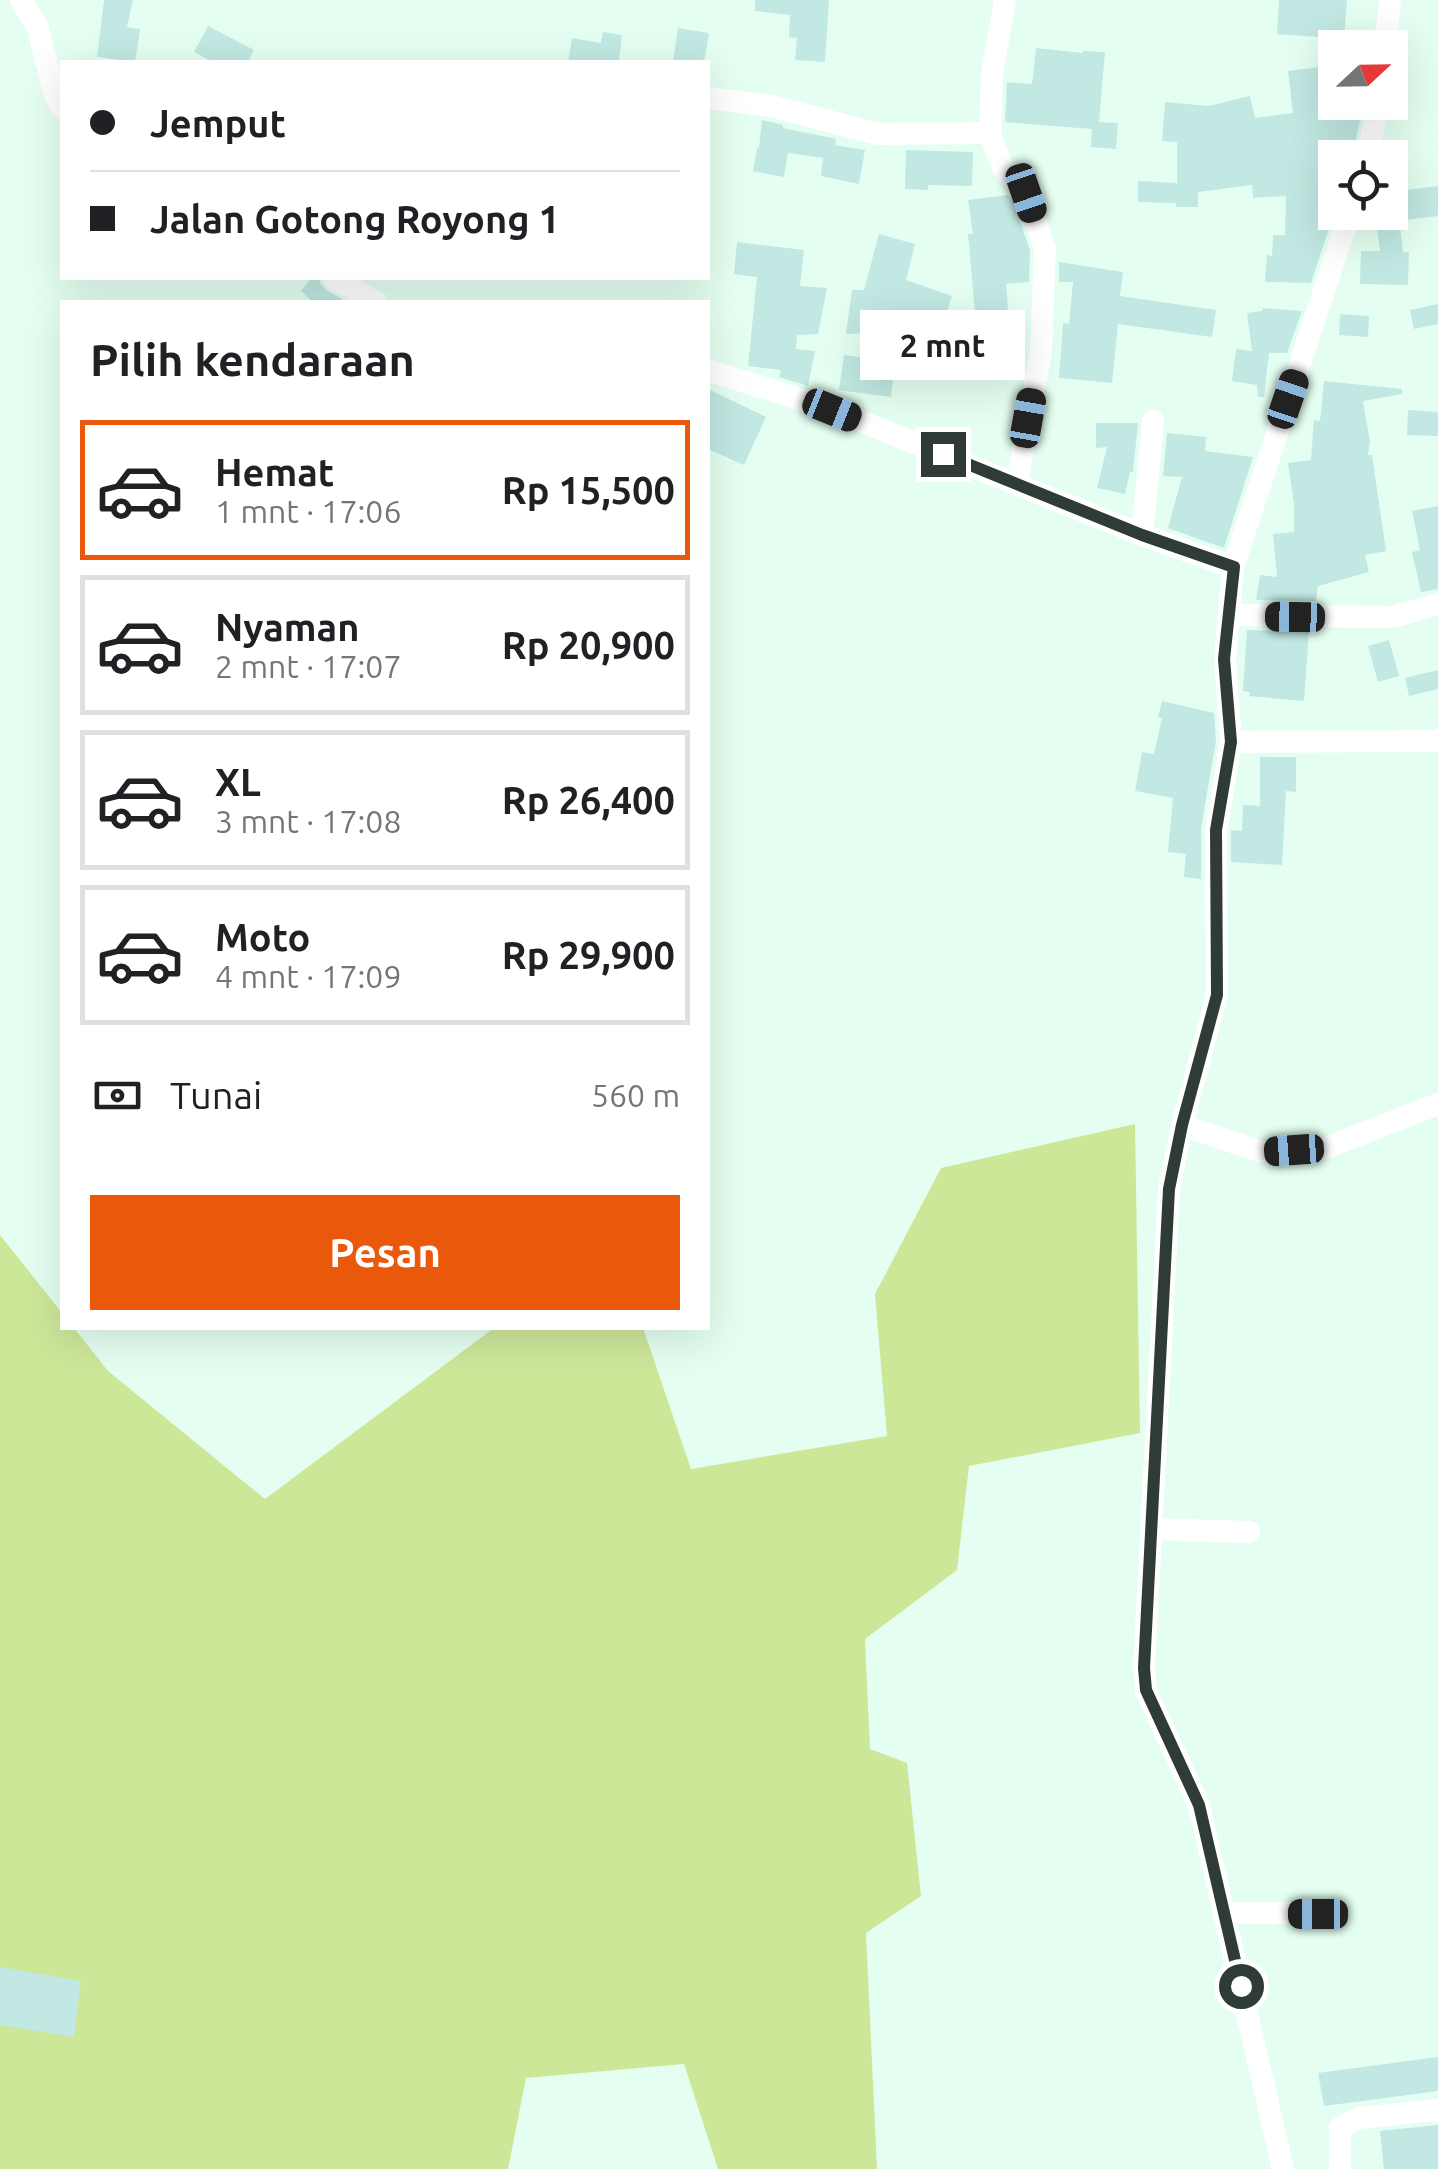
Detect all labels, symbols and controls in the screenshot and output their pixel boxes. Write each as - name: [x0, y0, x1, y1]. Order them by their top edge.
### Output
- north arrow: [1318, 30, 1408, 120]
- map controls: [1318, 30, 1408, 230]
- text: Jemput: [150, 102, 286, 144]
- button: locate: [1318, 140, 1408, 230]
- car: [1002, 160, 1050, 226]
- text: Jalan Gotong Royong 1: [150, 198, 560, 240]
- callout: 2 mnt: [860, 309, 1026, 379]
- text: 2 mnt: [900, 327, 985, 363]
- text: Pilih kendaraan: [90, 334, 415, 385]
- car: [1264, 366, 1312, 432]
- car: [799, 385, 865, 435]
- car: [1008, 386, 1048, 450]
- route end: [921, 432, 966, 477]
- icon: car: [95, 445, 185, 535]
- text: Hemat: [215, 451, 334, 493]
- text: Rp 15,500: [502, 469, 675, 511]
- text: 1 mnt · 17:06: [215, 493, 401, 529]
- icon: car: [95, 600, 185, 690]
- car: [1265, 601, 1325, 633]
- text: Nyaman: [215, 606, 360, 648]
- text: Rp 20,900: [502, 624, 675, 666]
- text: 2 mnt · 17:07: [215, 648, 401, 684]
- icon: car: [95, 755, 185, 845]
- text: XL: [215, 761, 261, 803]
- text: Rp 26,400: [502, 779, 675, 821]
- text: 3 mnt · 17:08: [215, 803, 401, 839]
- icon: car: [95, 910, 185, 1000]
- text: Moto: [215, 916, 310, 958]
- text: Rp 29,900: [502, 934, 675, 976]
- text: 4 mnt · 17:09: [215, 958, 401, 994]
- icon: cash: [90, 1068, 145, 1123]
- text: Tunai: [170, 1074, 262, 1116]
- text: 560 m: [591, 1077, 680, 1113]
- car: [1263, 1133, 1325, 1167]
- button: Pesan: [90, 1195, 680, 1310]
- car: [1288, 1899, 1348, 1929]
- route start: [1219, 1964, 1264, 2009]

